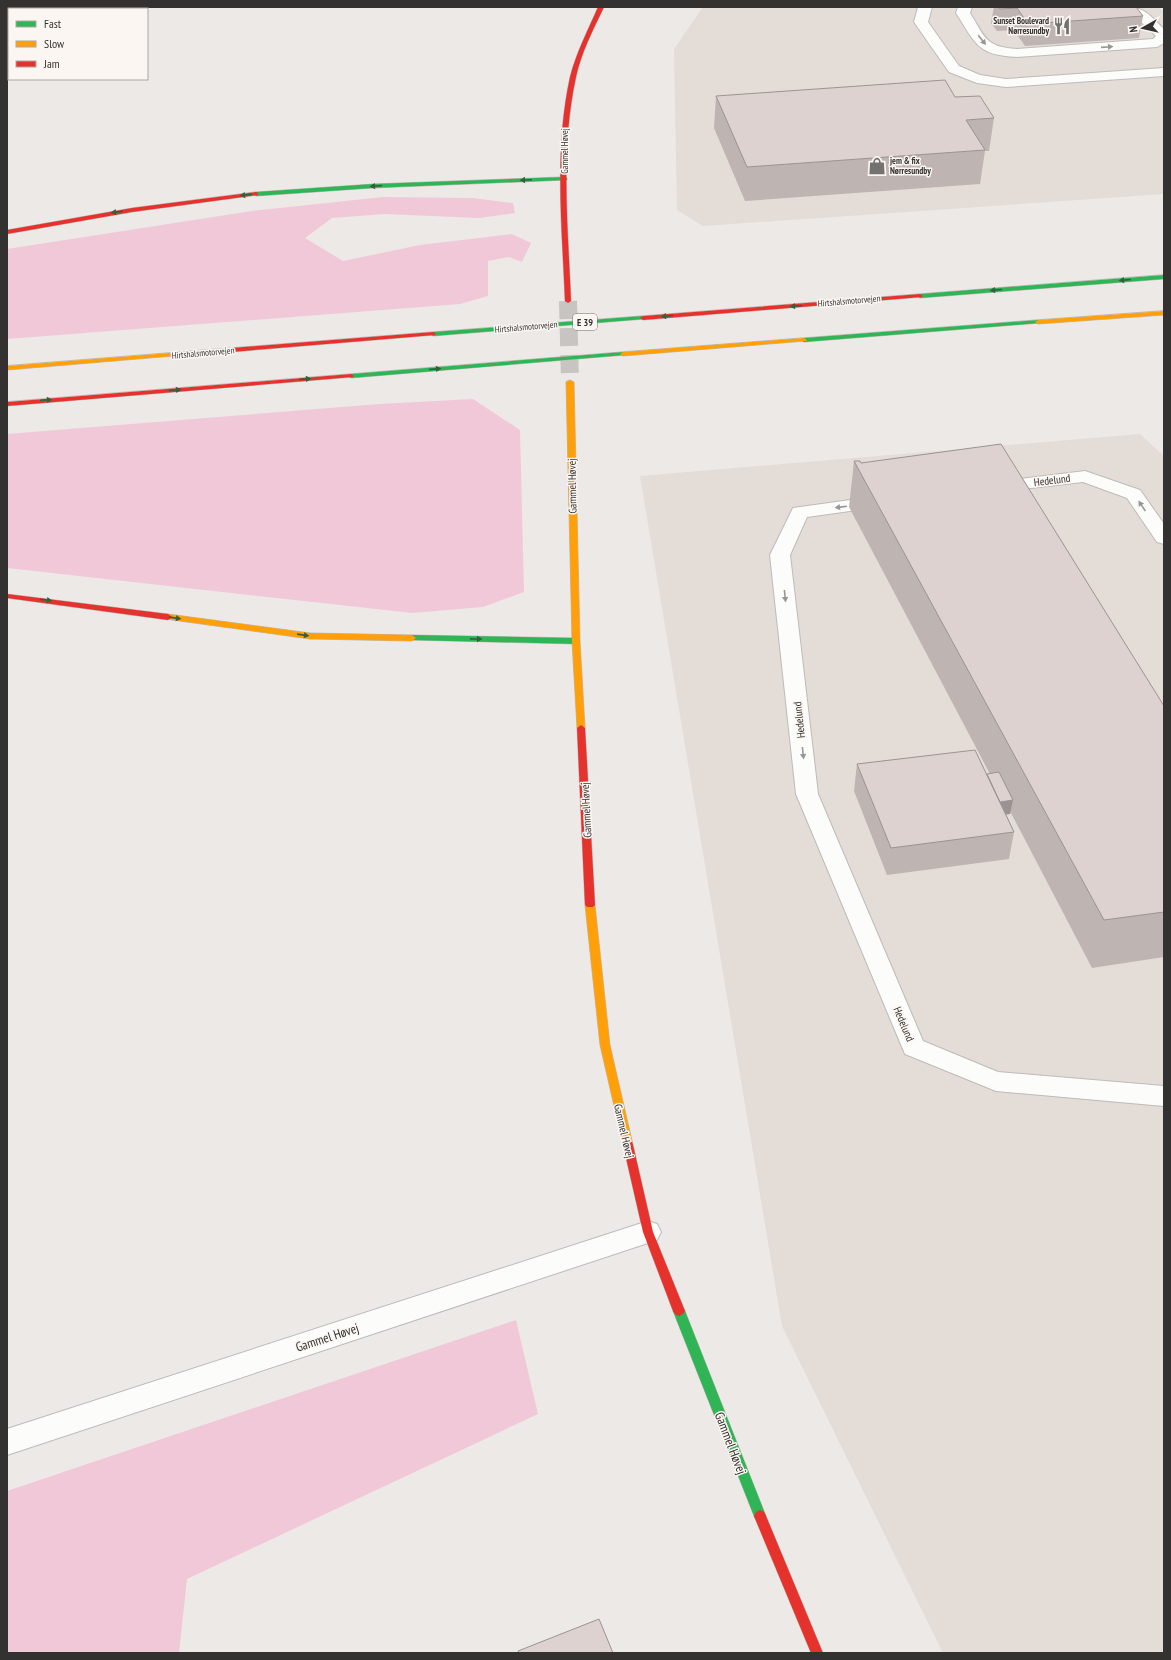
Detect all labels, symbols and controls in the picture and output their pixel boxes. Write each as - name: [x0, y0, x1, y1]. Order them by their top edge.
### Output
- legend: [8, 8, 148, 80]
- north arrow: [1123, 8, 1163, 48]
- place label: Sunset Boulevard Nørresundby: [993, 15, 1049, 36]
- text: Fast: [44, 16, 62, 31]
- restaurant icon: Sunset Boulevard Nørresundby: [1052, 16, 1072, 36]
- text: N: [1126, 25, 1140, 33]
- one-way arrow: [977, 35, 986, 45]
- text: Slow: [44, 36, 65, 51]
- one-way arrow: [1101, 43, 1113, 50]
- text: Jam: [43, 56, 60, 71]
- street label: Gammel Høvej: [559, 128, 571, 174]
- place label: jem & fix Nørresundby: [889, 155, 931, 176]
- shop icon: jem & fix Nørresundby: [867, 156, 887, 176]
- one-way arrow: [519, 177, 532, 183]
- one-way arrow: [370, 183, 382, 190]
- one-way arrow: [240, 192, 252, 198]
- one-way arrow: [111, 209, 123, 215]
- one-way arrow: [1119, 276, 1131, 283]
- one-way arrow: [989, 286, 1002, 293]
- street label: Hirtshalsmotorvejen: [817, 292, 881, 310]
- one-way arrow: [790, 302, 802, 309]
- one-way arrow: [661, 312, 673, 319]
- road number: E 39: [573, 314, 597, 330]
- street label: Hirtshalsmotorvejen: [494, 318, 558, 336]
- street label: Hirtshalsmotorvejen: [171, 344, 235, 362]
- one-way arrow: [429, 365, 441, 372]
- one-way arrow: [299, 376, 311, 383]
- one-way arrow: [169, 387, 181, 393]
- one-way arrow: [40, 397, 52, 404]
- street label: Gammel Høvej: [565, 458, 579, 514]
- street label: Hedelund: [1033, 471, 1071, 489]
- one-way arrow: [1138, 501, 1146, 511]
- one-way arrow: [835, 503, 847, 510]
- one-way arrow: [782, 589, 788, 602]
- one-way arrow: [40, 597, 52, 603]
- one-way arrow: [168, 615, 181, 621]
- one-way arrow: [297, 632, 309, 638]
- one-way arrow: [470, 636, 483, 642]
- street label: Hedelund: [790, 701, 808, 739]
- one-way arrow: [799, 746, 806, 759]
- street label: Gammel Høvej: [578, 782, 594, 838]
- street label: Hedelund: [890, 1004, 918, 1044]
- street label: Gammel Høvej: [611, 1102, 637, 1160]
- street label: Gammel Høvej: [293, 1319, 361, 1356]
- street label: Gammel Høvej: [711, 1410, 750, 1477]

